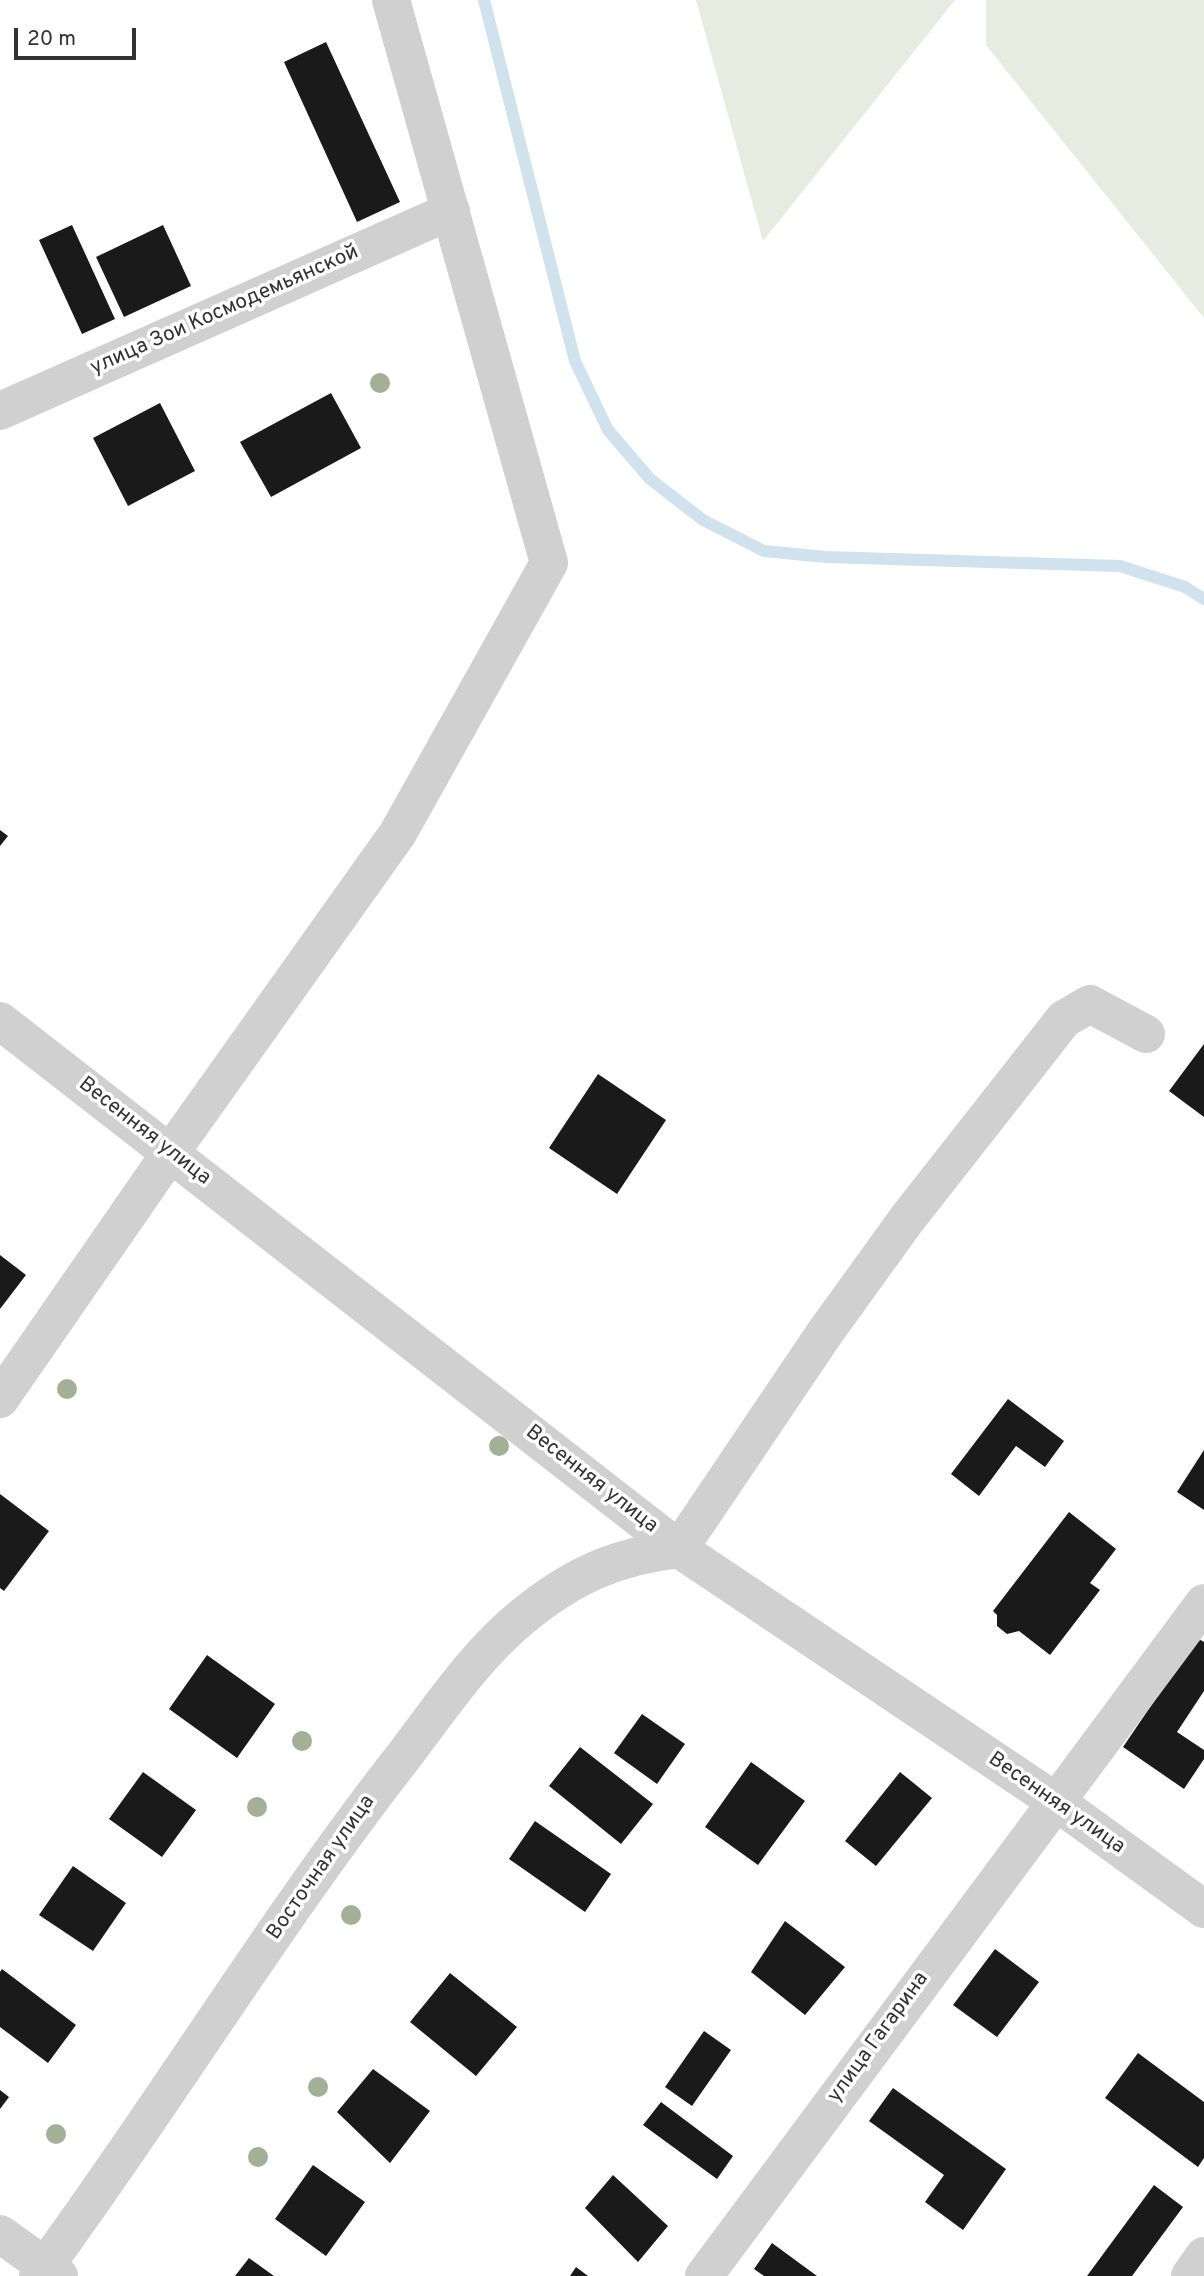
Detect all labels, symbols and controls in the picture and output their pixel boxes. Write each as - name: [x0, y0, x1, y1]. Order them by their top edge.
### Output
- scale bar: [18, 14, 140, 58]
- text: 20 m: [27, 26, 76, 53]
- street label: улица Зои Космодемьянской: [87, 240, 363, 382]
- street label: Весенняя улица: [73, 1072, 215, 1192]
- street label: Весенняя улица: [520, 1420, 662, 1540]
- street label: Весенняя улица: [983, 1747, 1129, 1861]
- street label: Восточная улица: [263, 1791, 381, 1945]
- street label: улица Гагарина: [823, 1968, 935, 2108]

